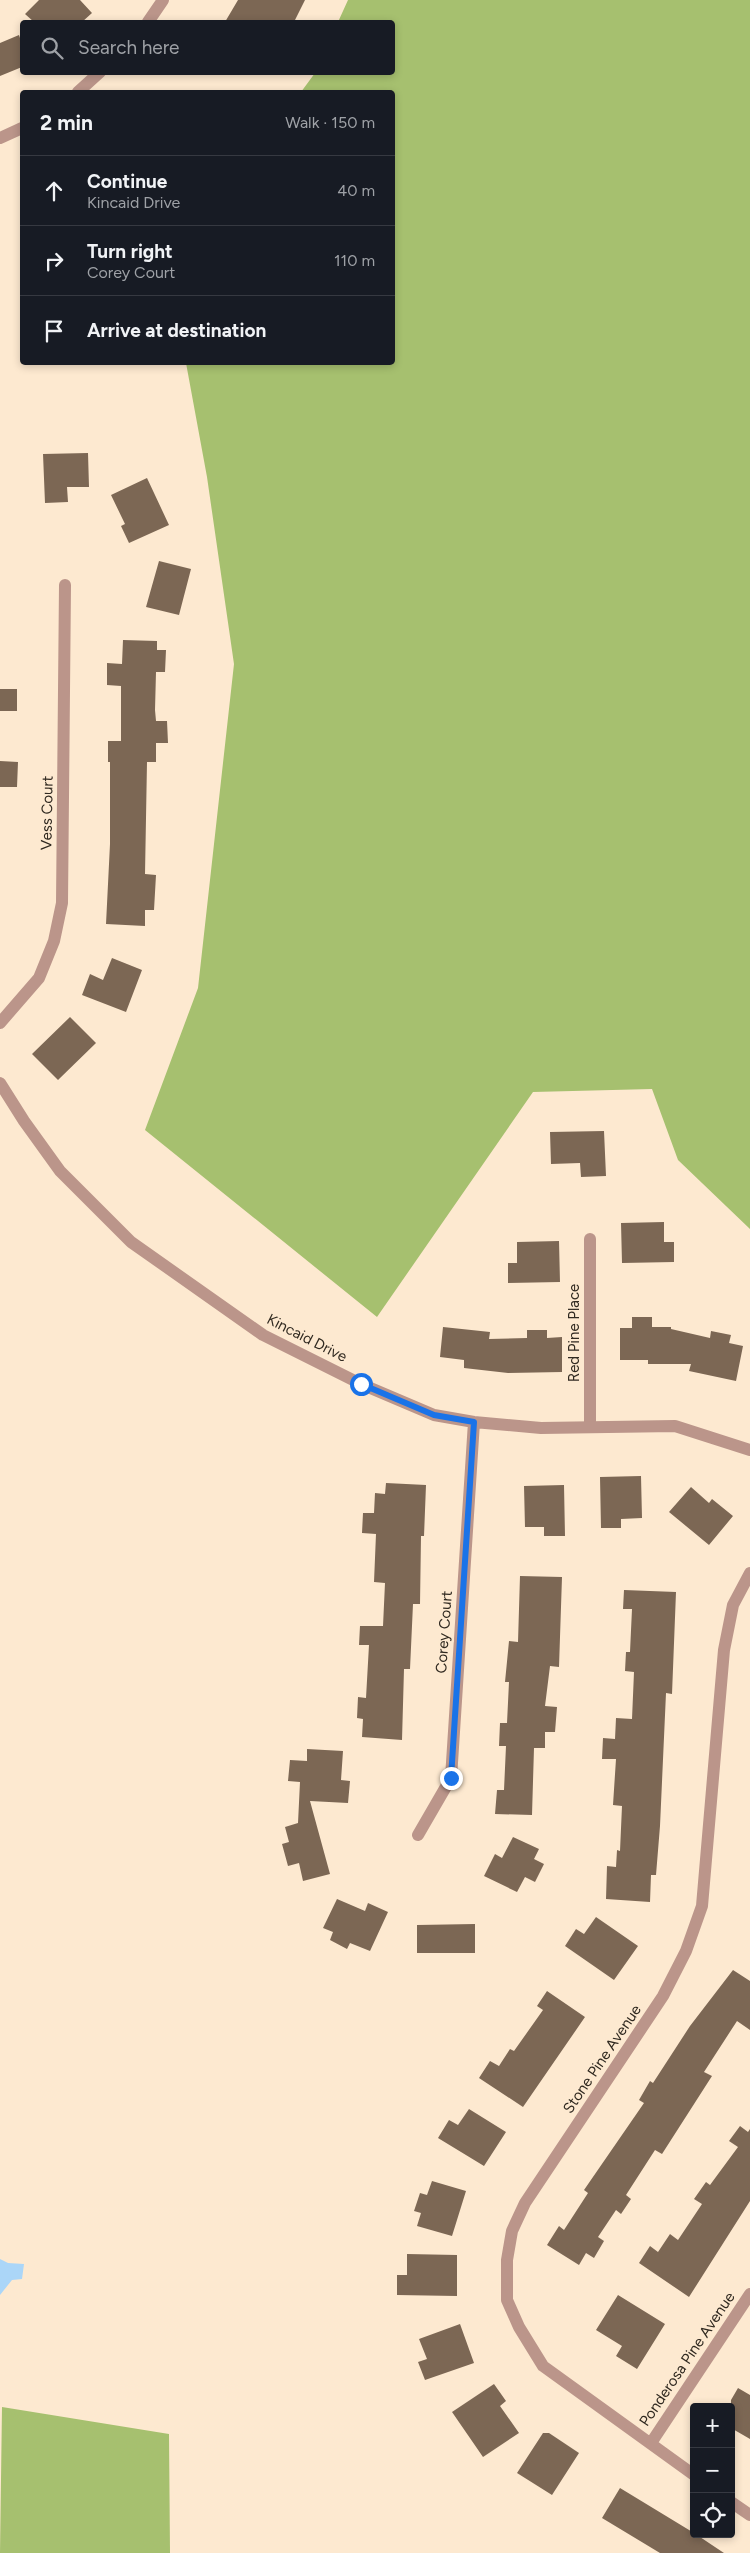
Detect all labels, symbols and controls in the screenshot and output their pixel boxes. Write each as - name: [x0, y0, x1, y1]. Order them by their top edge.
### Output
- search box: [20, 20, 395, 75]
- icon: search: [38, 34, 66, 62]
- text: Search here: [78, 36, 180, 59]
- text: 2 min: [40, 110, 93, 135]
- text: Walk · 150 m: [285, 113, 375, 132]
- text: Continue: [87, 170, 167, 193]
- icon: ahead: [40, 177, 68, 205]
- text: 40 m: [337, 181, 375, 200]
- text: Kincaid Drive: [87, 193, 180, 212]
- text: Turn right: [87, 240, 173, 263]
- icon: right: [40, 247, 68, 275]
- text: 110 m: [334, 251, 375, 270]
- text: Corey Court: [87, 263, 175, 282]
- icon: arrive: [40, 317, 68, 345]
- text: Arrive at destination: [87, 319, 266, 342]
- street label: Vess Court: [37, 775, 57, 850]
- street label: Red Pine Place: [565, 1284, 583, 1382]
- street label: Kincaid Drive: [264, 1310, 350, 1366]
- route start: [350, 1373, 373, 1396]
- street label: Corey Court: [432, 1590, 456, 1674]
- route end: [440, 1767, 463, 1790]
- street label: Stone Pine Avenue: [559, 2001, 645, 2117]
- street label: Ponderosa Pine Avenue: [635, 2289, 739, 2429]
- map controls: [690, 2403, 735, 2538]
- button: +: [690, 2403, 735, 2448]
- button: −: [690, 2448, 735, 2493]
- button: locate: [690, 2493, 735, 2538]

